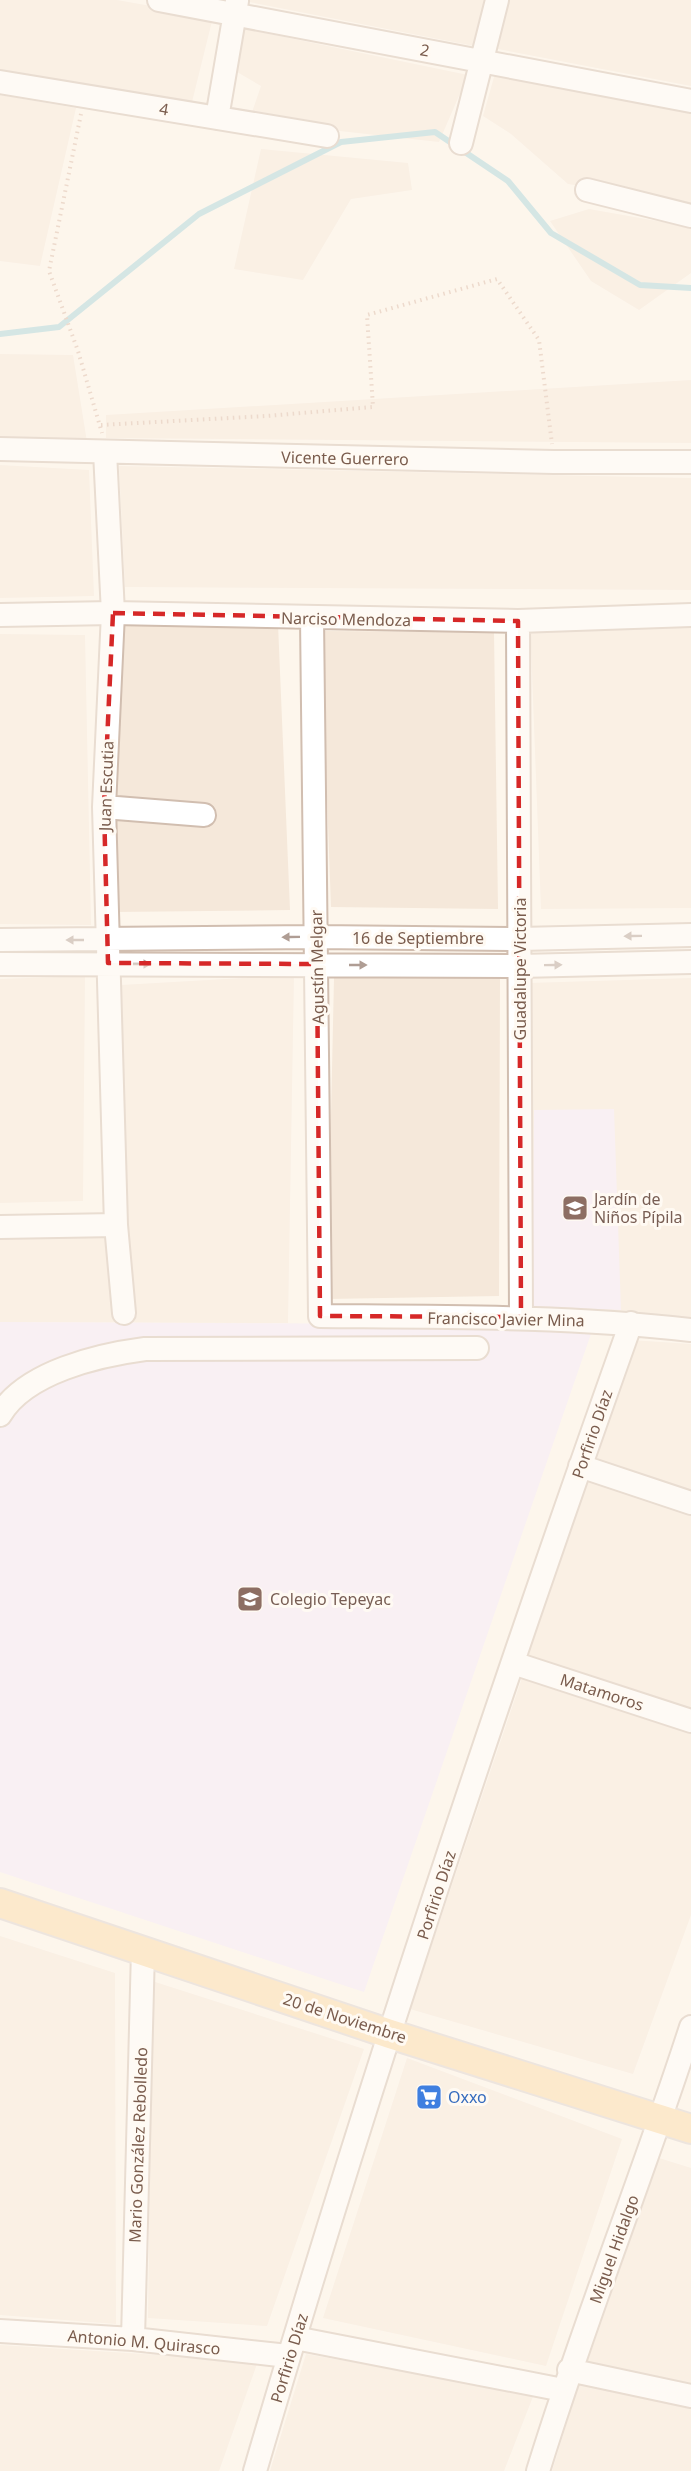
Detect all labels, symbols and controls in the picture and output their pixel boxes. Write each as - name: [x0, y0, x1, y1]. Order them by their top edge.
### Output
- street label: 2: [418, 38, 432, 62]
- street label: 4: [158, 97, 170, 121]
- street label: Vicente Guerrero: [281, 446, 409, 470]
- street label: Narciso Mendoza: [281, 607, 411, 631]
- street label: Juan Escutia: [93, 740, 119, 834]
- street label: Guadalupe Victoria: [509, 898, 531, 1040]
- street label: Agustín Melgar: [305, 909, 329, 1025]
- street label: 16 de Septiembre: [352, 927, 484, 949]
- one-way arrow: [623, 931, 642, 941]
- one-way arrow: [281, 932, 300, 942]
- one-way arrow: [65, 935, 84, 945]
- one-way arrow: [133, 959, 152, 969]
- one-way arrow: [349, 960, 368, 969]
- one-way arrow: [544, 960, 563, 970]
- place label: Jardín de Niños Pípila: [592, 1188, 683, 1228]
- school or university icon: Jardín de Niños Pípila: [560, 1193, 590, 1223]
- street label: Francisco Javier Mina: [427, 1307, 585, 1331]
- street label: Porfirio Díaz: [567, 1387, 617, 1481]
- school or university icon: Colegio Tepeyac: [235, 1584, 265, 1614]
- place label: Colegio Tepeyac: [270, 1588, 391, 1610]
- street label: Matamoros: [557, 1668, 647, 1716]
- street label: Porfirio Díaz: [411, 1848, 461, 1942]
- street label: 20 de Noviembre: [281, 1988, 409, 2048]
- street label: Mario González Rebolledo: [124, 2047, 152, 2243]
- supermarket icon: Oxxo: [414, 2082, 444, 2112]
- place label: Oxxo: [448, 2086, 487, 2108]
- street label: Miguel Hidalgo: [584, 2192, 644, 2306]
- street label: Porfirio Díaz: [265, 2311, 313, 2405]
- street label: Antonio M. Quirasco: [67, 2324, 221, 2360]

